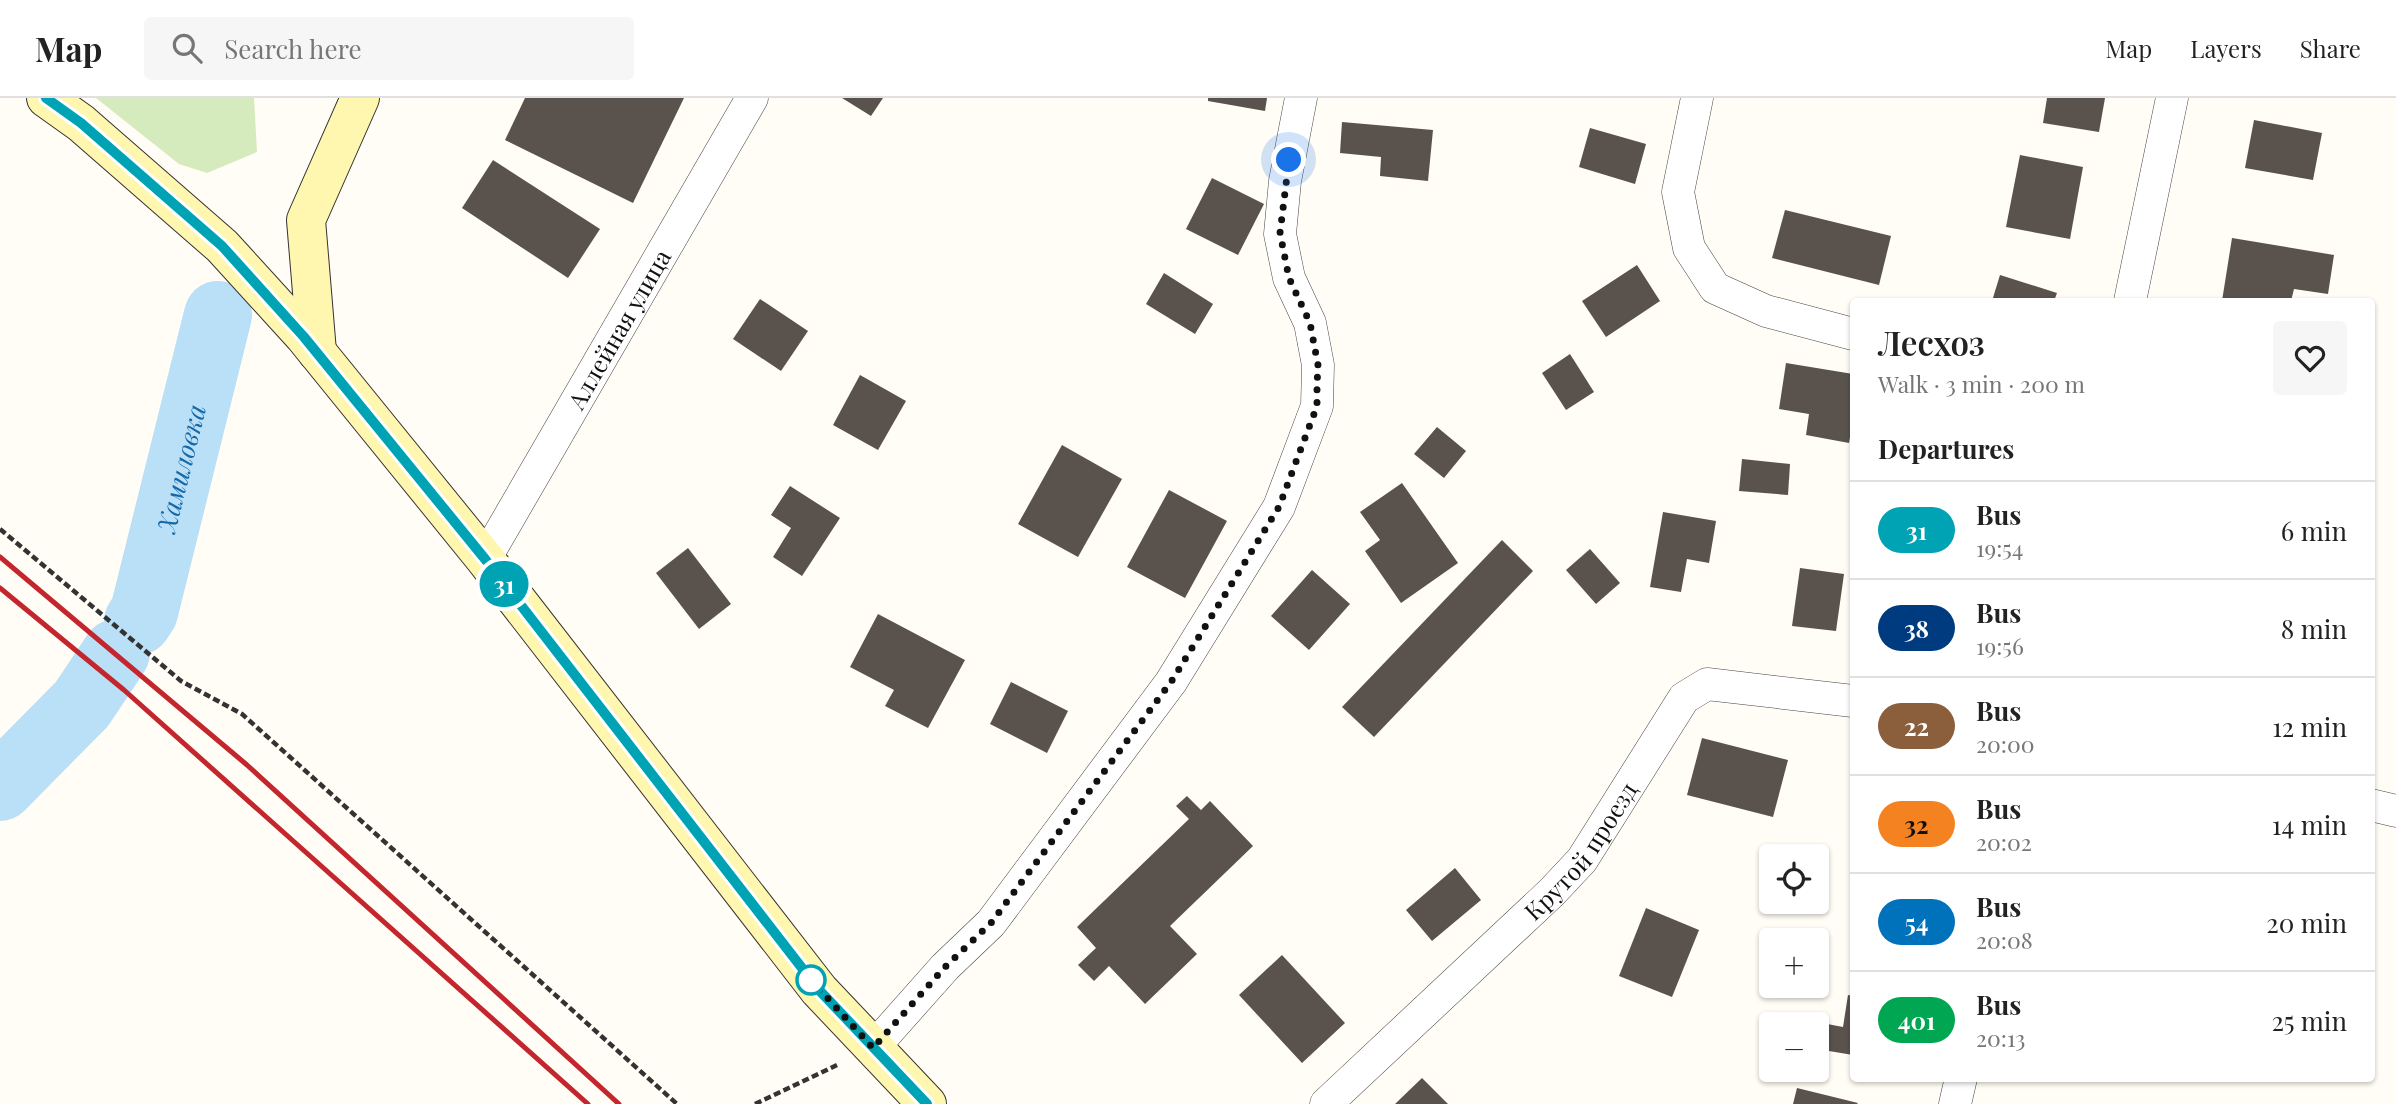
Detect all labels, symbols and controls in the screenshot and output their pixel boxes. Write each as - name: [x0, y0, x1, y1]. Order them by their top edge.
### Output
- search box: [144, 17, 634, 80]
- text: Map: [35, 26, 102, 70]
- icon: search: [168, 29, 206, 67]
- text: Search here: [224, 31, 362, 66]
- text: Map: [2106, 32, 2152, 64]
- text: Layers: [2190, 32, 2262, 64]
- text: Share: [2300, 32, 2361, 64]
- your location: [1271, 142, 1306, 177]
- street label: Аллейная улица: [559, 243, 677, 415]
- text: Лесхоз: [1878, 320, 1985, 364]
- button: heart: [2273, 321, 2347, 395]
- text: Walk · 3 min · 200 m: [1878, 368, 2085, 399]
- water label: Хамиловка: [147, 401, 213, 537]
- text: Departures: [1878, 431, 2014, 466]
- text: Bus: [1976, 497, 2021, 532]
- text: 6 min: [2281, 513, 2347, 548]
- text: 31: [1906, 514, 1927, 546]
- text: 19:54: [1976, 532, 2023, 563]
- line badge: 31: [472, 561, 536, 607]
- text: 31: [494, 568, 514, 600]
- text: Bus: [1976, 595, 2021, 630]
- text: 8 min: [2281, 611, 2347, 646]
- text: 38: [1904, 612, 1929, 644]
- text: 19:56: [1976, 630, 2024, 661]
- text: Bus: [1976, 693, 2021, 728]
- text: 12 min: [2272, 709, 2347, 744]
- text: 22: [1904, 710, 1929, 742]
- text: 20:00: [1976, 728, 2035, 759]
- street label: Крутой проезд: [1517, 775, 1644, 927]
- text: Bus: [1976, 791, 2021, 826]
- text: 14 min: [2272, 807, 2347, 842]
- text: 32: [1904, 808, 1929, 840]
- text: 20:02: [1976, 826, 2032, 857]
- map controls: [1759, 844, 1829, 1082]
- button: locate: [1759, 844, 1829, 914]
- text: Bus: [1976, 889, 2021, 924]
- text: 20 min: [2266, 905, 2347, 940]
- text: 54: [1905, 906, 1928, 938]
- text: 20:08: [1976, 924, 2033, 955]
- button: +: [1759, 928, 1829, 998]
- unlabelled marker: [796, 965, 826, 995]
- text: Bus: [1976, 987, 2021, 1022]
- text: 25 min: [2271, 1003, 2347, 1038]
- text: 401: [1898, 1004, 1935, 1036]
- button: −: [1759, 1012, 1829, 1082]
- text: 20:13: [1976, 1022, 2025, 1053]

